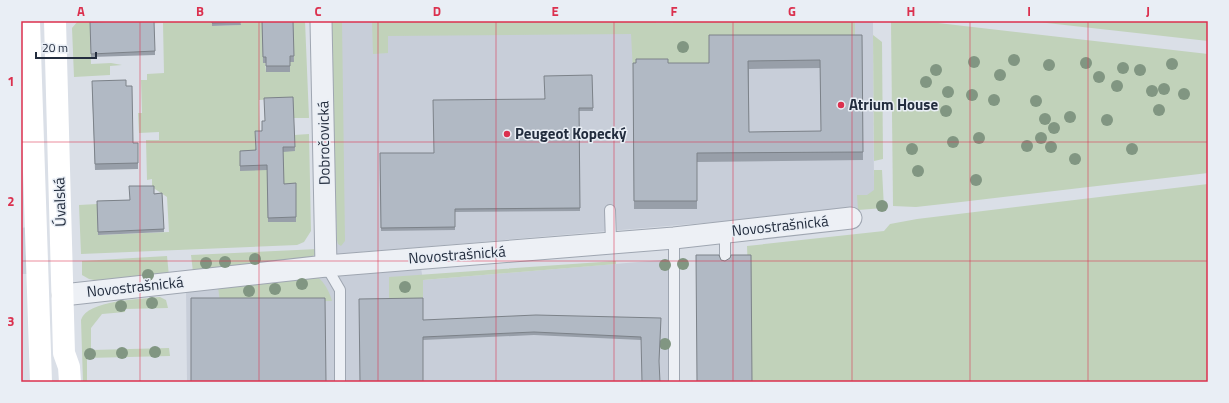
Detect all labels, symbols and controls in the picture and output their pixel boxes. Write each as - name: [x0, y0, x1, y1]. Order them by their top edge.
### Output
- text: A: [77, 1, 85, 21]
- text: B: [196, 1, 204, 21]
- text: C: [314, 1, 322, 21]
- text: D: [433, 1, 441, 21]
- text: E: [551, 1, 559, 21]
- text: F: [671, 1, 678, 21]
- text: G: [788, 1, 796, 21]
- text: H: [907, 1, 915, 21]
- text: I: [1027, 1, 1031, 21]
- text: J: [1146, 1, 1150, 21]
- scale bar: [36, 34, 96, 60]
- text: 20 m: [42, 38, 68, 57]
- text: 1: [7, 71, 15, 91]
- place label: Atrium House: [849, 93, 938, 116]
- street label: Dobročovická: [311, 100, 336, 185]
- marker: Atrium House: [836, 100, 846, 110]
- place label: Peugeot Kopecký: [515, 122, 627, 145]
- marker: Peugeot Kopecký: [502, 129, 512, 139]
- street label: Úvalská: [47, 176, 72, 227]
- text: 2: [7, 191, 15, 211]
- street label: Novostrašnická: [730, 209, 830, 242]
- street label: Novostrašnická: [408, 240, 507, 269]
- street label: Novostrašnická: [85, 270, 185, 303]
- text: 3: [7, 311, 15, 331]

